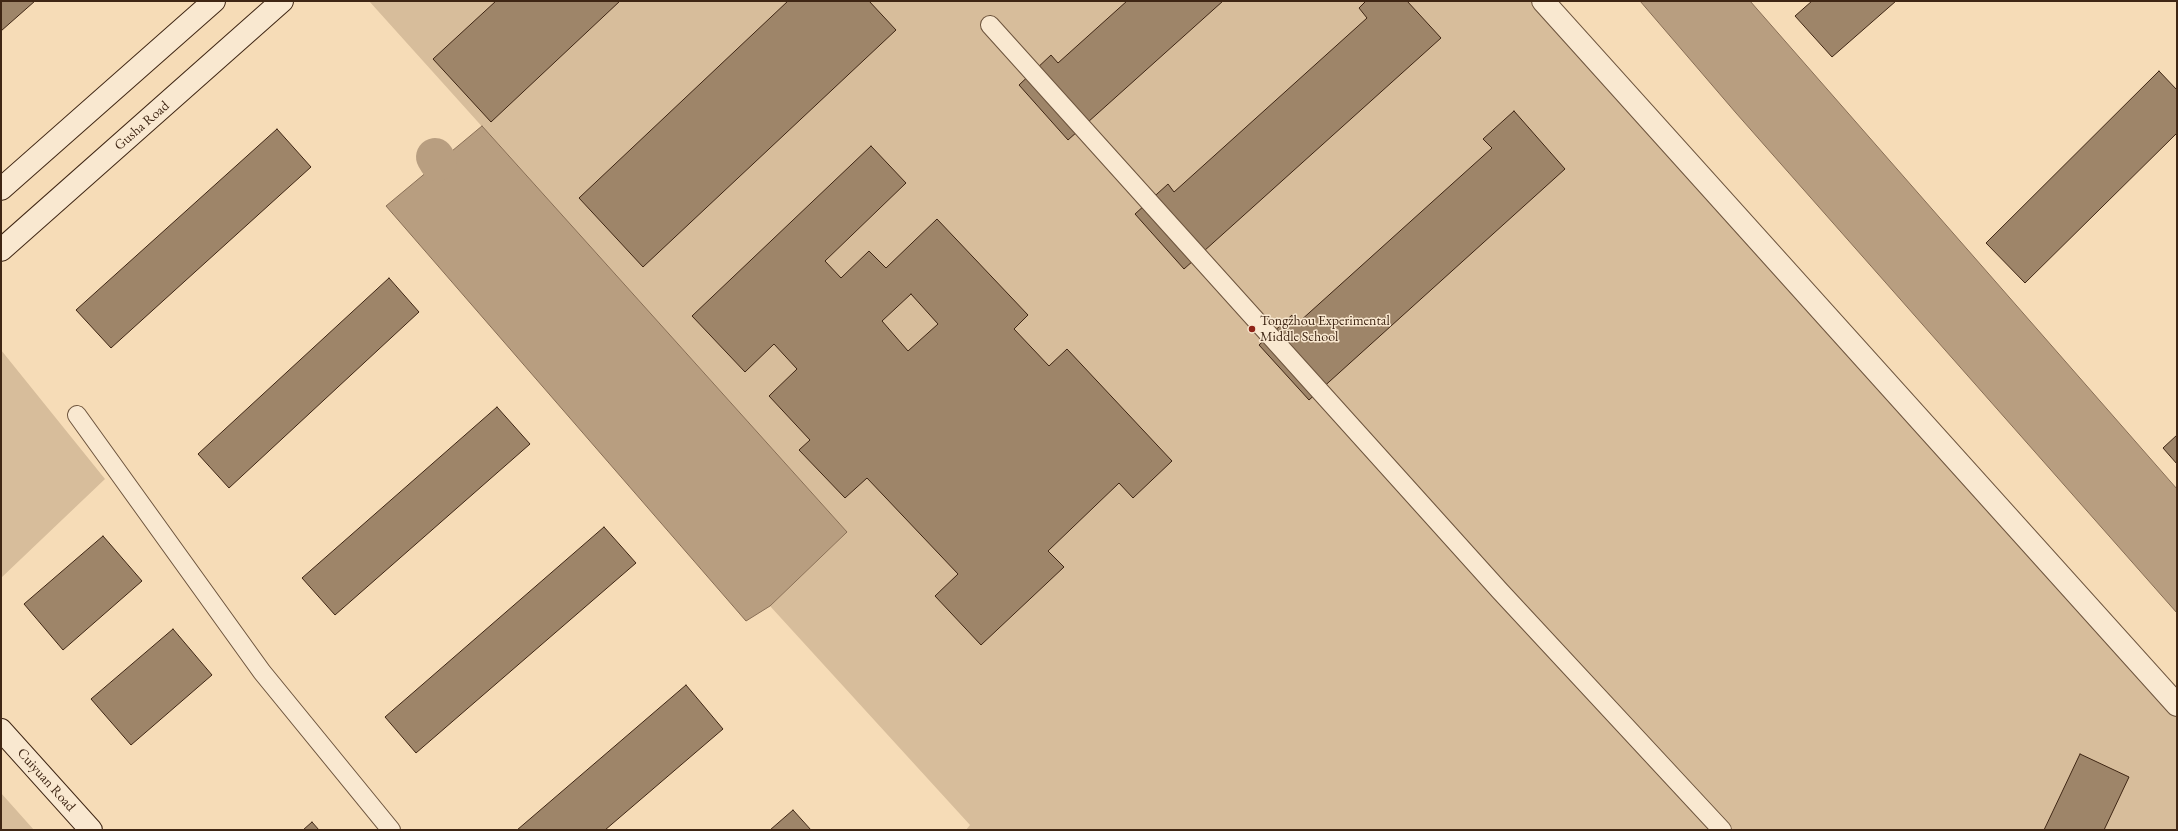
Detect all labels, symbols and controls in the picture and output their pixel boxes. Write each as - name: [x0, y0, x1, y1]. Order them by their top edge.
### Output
- street label: Gusha Road: [111, 98, 173, 154]
- place label: Tongzhou Experimental Middle School: [1260, 313, 1390, 346]
- marker: Tongzhou Experimental Middle School: [1247, 324, 1257, 334]
- street label: Cuiyuan Road: [13, 745, 79, 815]

